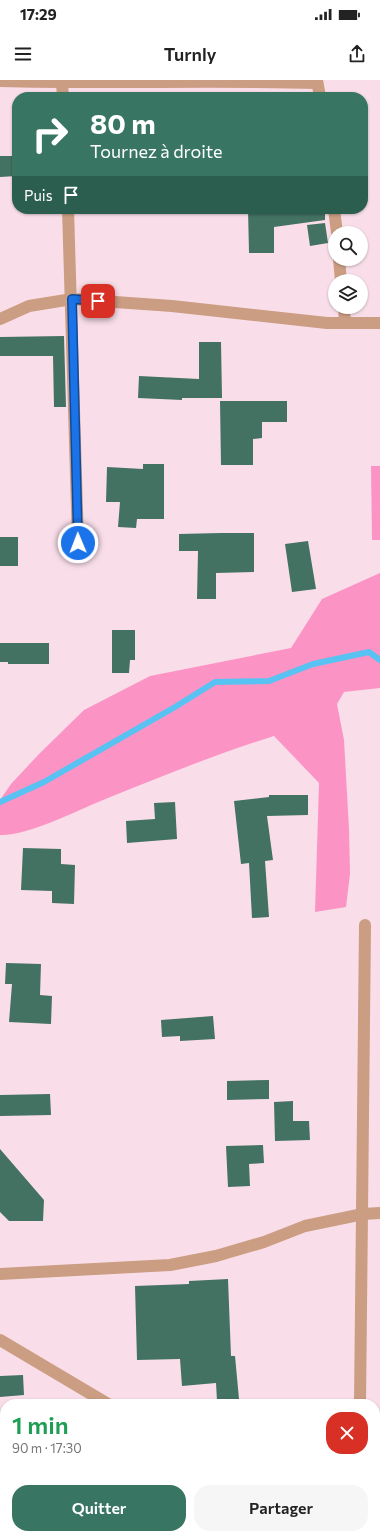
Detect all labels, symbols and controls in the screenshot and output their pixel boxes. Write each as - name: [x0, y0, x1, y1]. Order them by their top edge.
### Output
- text: 17:29: [20, 5, 57, 23]
- icon: menu: [12, 43, 34, 65]
- text: Turnly: [164, 43, 216, 65]
- icon: share: [346, 43, 368, 65]
- text: 80 m: [90, 106, 156, 140]
- icon: right: [24, 108, 76, 160]
- text: Tournez à droite: [90, 140, 223, 162]
- icon: arrive: [60, 184, 82, 206]
- text: Puis: [24, 186, 52, 204]
- map controls: [328, 226, 368, 314]
- button: search: [328, 226, 368, 266]
- button: layers: [328, 274, 368, 314]
- pin: [81, 284, 115, 318]
- icon: arrive: [87, 290, 109, 312]
- position arrow: [57, 522, 99, 564]
- text: 1 min: [12, 1410, 69, 1439]
- button: close: [326, 1412, 368, 1454]
- text: 90 m · 17:30: [12, 1440, 82, 1456]
- button: Quitter: [12, 1485, 186, 1531]
- button: Partager: [194, 1485, 368, 1531]

